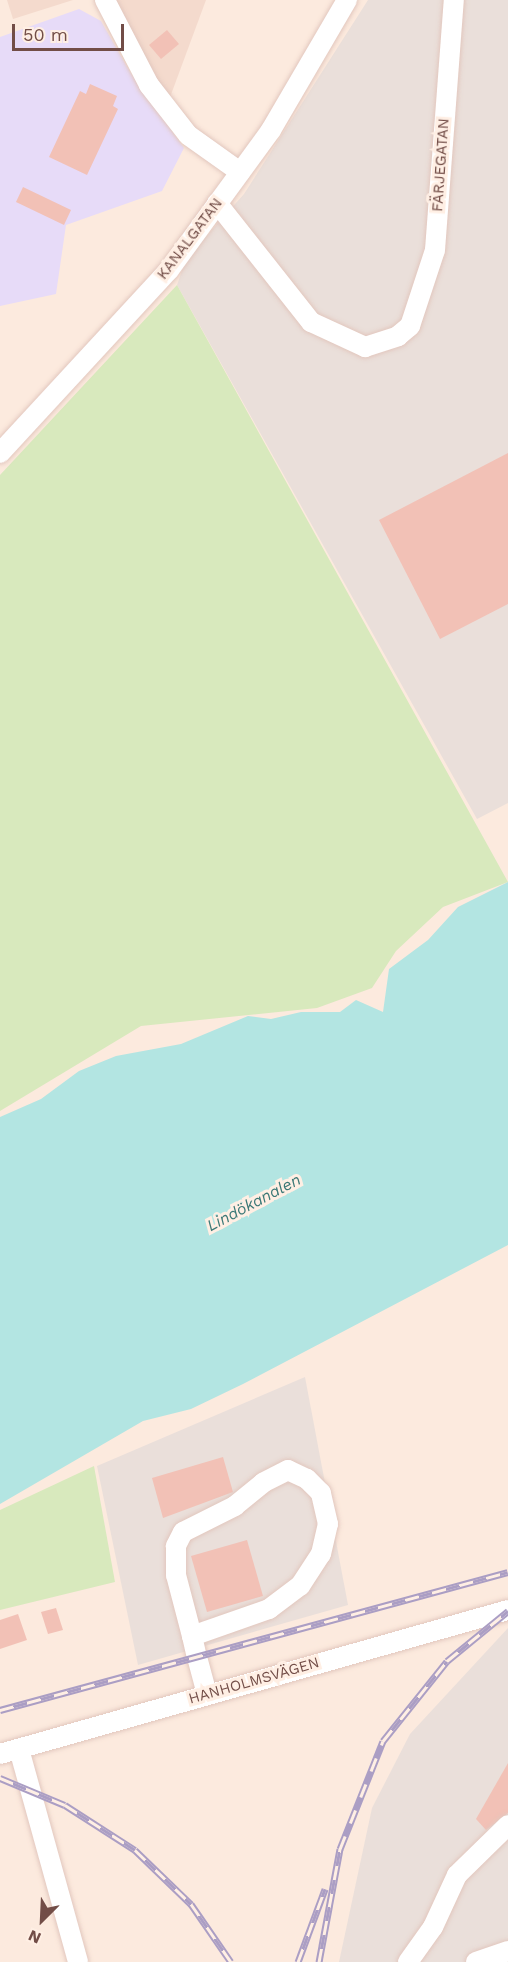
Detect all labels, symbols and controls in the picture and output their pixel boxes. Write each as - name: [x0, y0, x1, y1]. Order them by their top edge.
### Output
- scale bar: [15, 12, 128, 50]
- text: 50 m: [23, 24, 68, 45]
- street label: FÄRJEGATAN: [429, 118, 453, 212]
- street label: KANALGATAN: [154, 195, 226, 283]
- water label: Lindökanalen: [204, 1170, 304, 1236]
- street label: HANHOLMSVÄGEN: [187, 1654, 321, 1708]
- north arrow: [12, 1890, 72, 1950]
- text: N: [25, 1926, 44, 1948]

